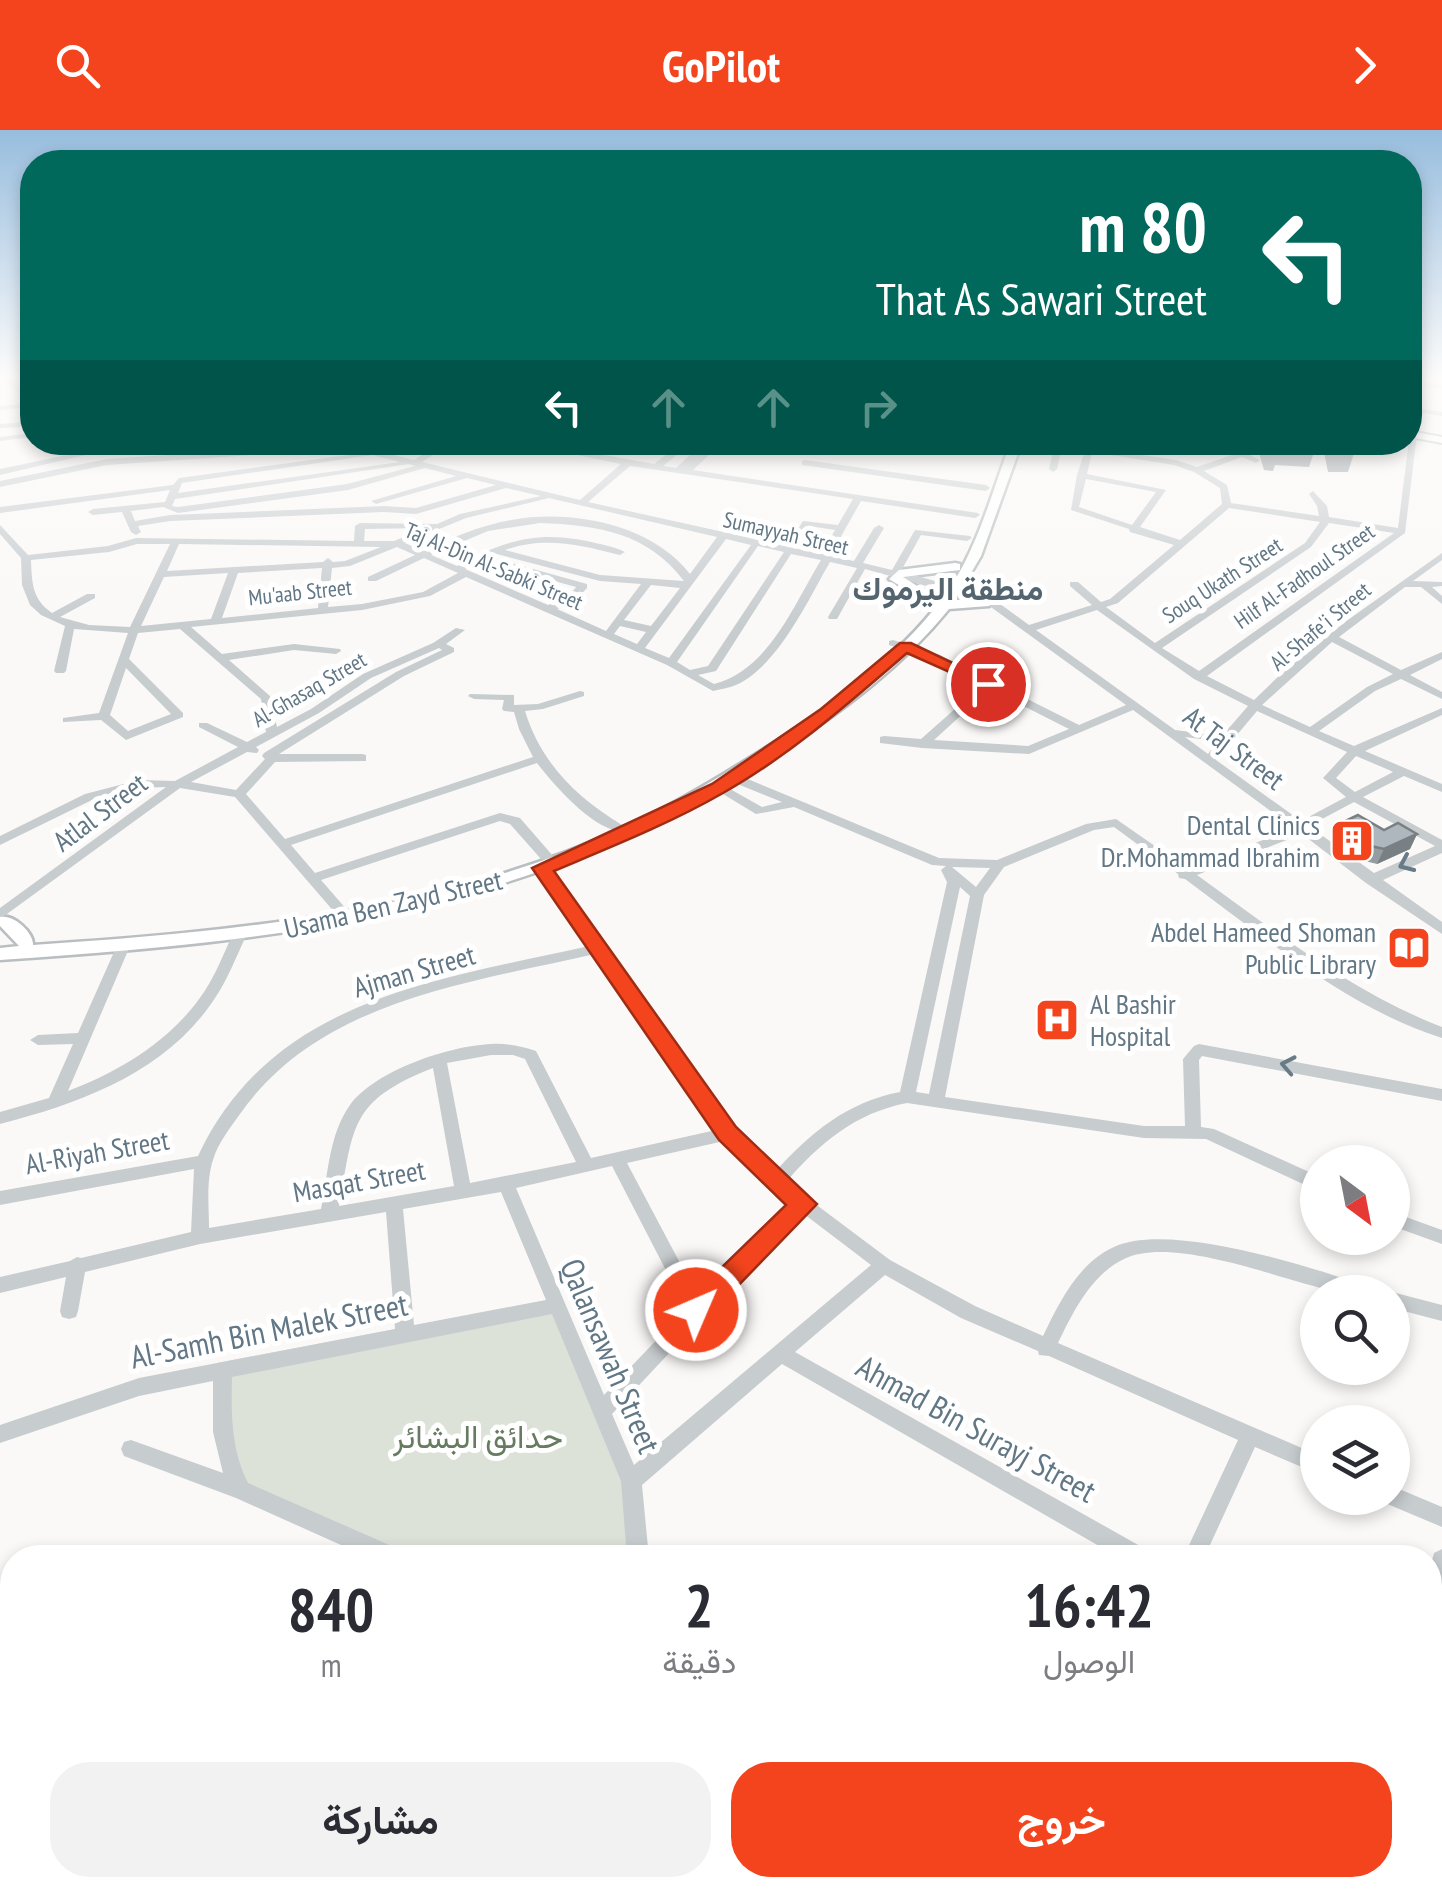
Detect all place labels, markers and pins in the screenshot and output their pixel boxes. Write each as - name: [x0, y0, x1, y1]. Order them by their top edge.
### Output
- pin: [946, 642, 1031, 727]
- place label: Dental Clinics Dr.Mohammad Ibrahim: [1101, 806, 1320, 875]
- building icon: Dental Clinics Dr.Mohammad Ibrahim: [1329, 818, 1375, 864]
- place label: Abdel Hameed Shoman Public Library: [1151, 913, 1376, 982]
- library icon: Abdel Hameed Shoman Public Library: [1386, 925, 1432, 971]
- place label: Al Bashir Hospital: [1090, 985, 1176, 1054]
- hospital icon: Al Bashir Hospital: [1034, 997, 1080, 1043]

